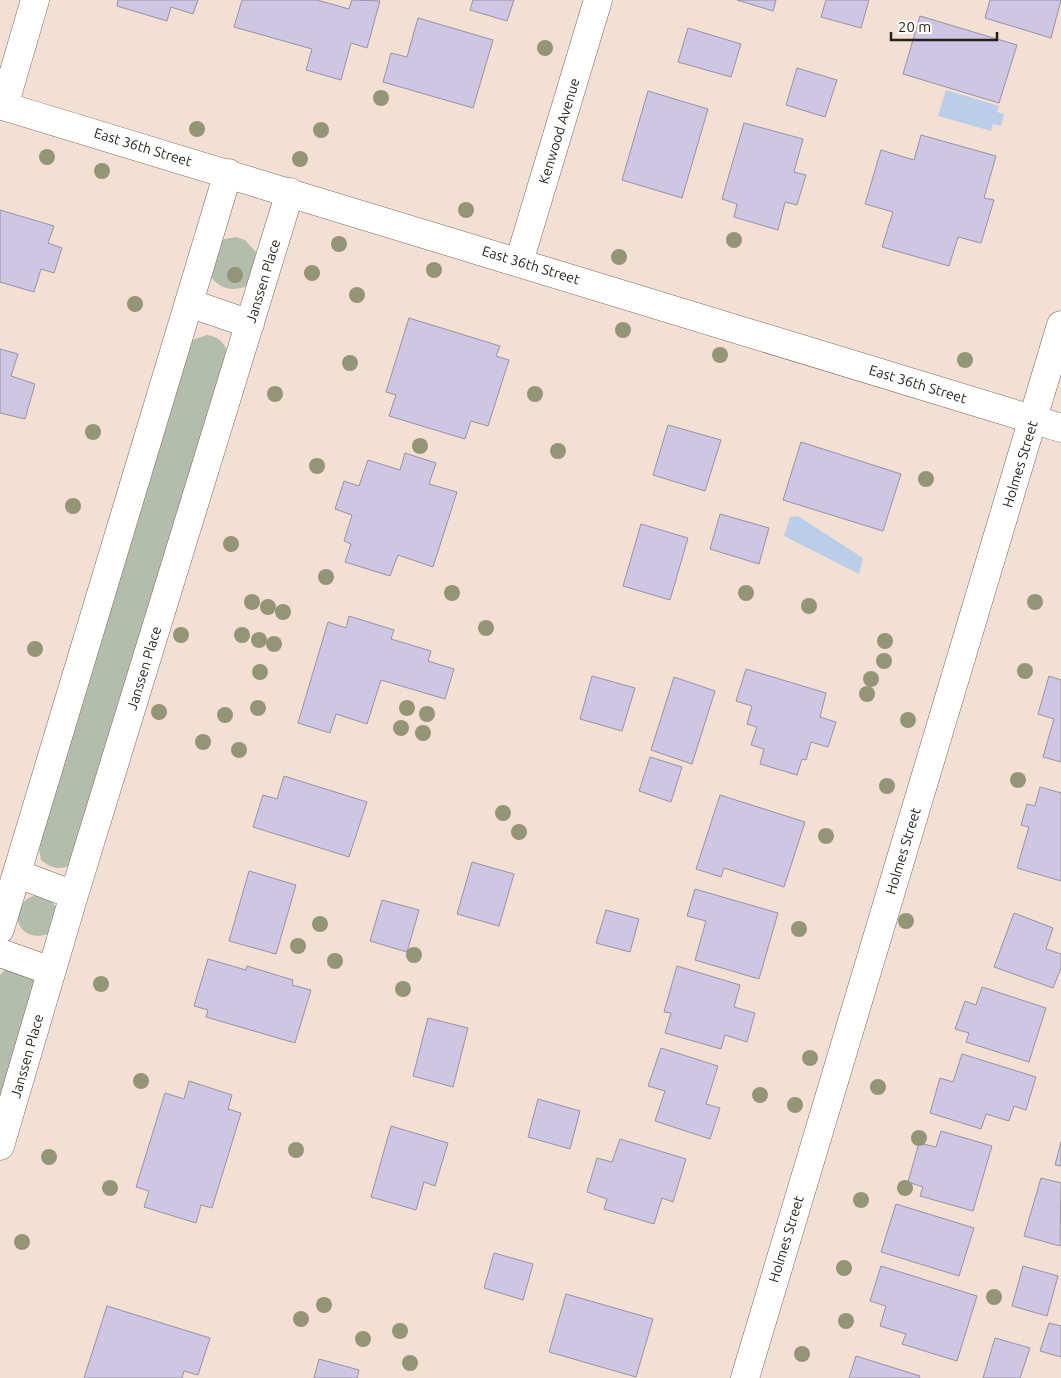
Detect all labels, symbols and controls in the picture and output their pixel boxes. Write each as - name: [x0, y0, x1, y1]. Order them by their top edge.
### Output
- scale bar: [891, 10, 997, 42]
- text: 20 m: [898, 18, 931, 35]
- street label: Kenwood Avenue: [535, 76, 583, 186]
- street label: East 36th Street: [92, 125, 194, 170]
- street label: Janssen Place: [243, 237, 283, 325]
- street label: East 36th Street: [480, 243, 582, 288]
- street label: East 36th Street: [867, 362, 969, 407]
- street label: Holmes Street: [999, 418, 1041, 509]
- street label: Janssen Place: [124, 624, 164, 712]
- street label: Holmes Street: [882, 805, 924, 896]
- street label: Janssen Place: [7, 1012, 47, 1100]
- street label: Holmes Street: [765, 1193, 807, 1284]

